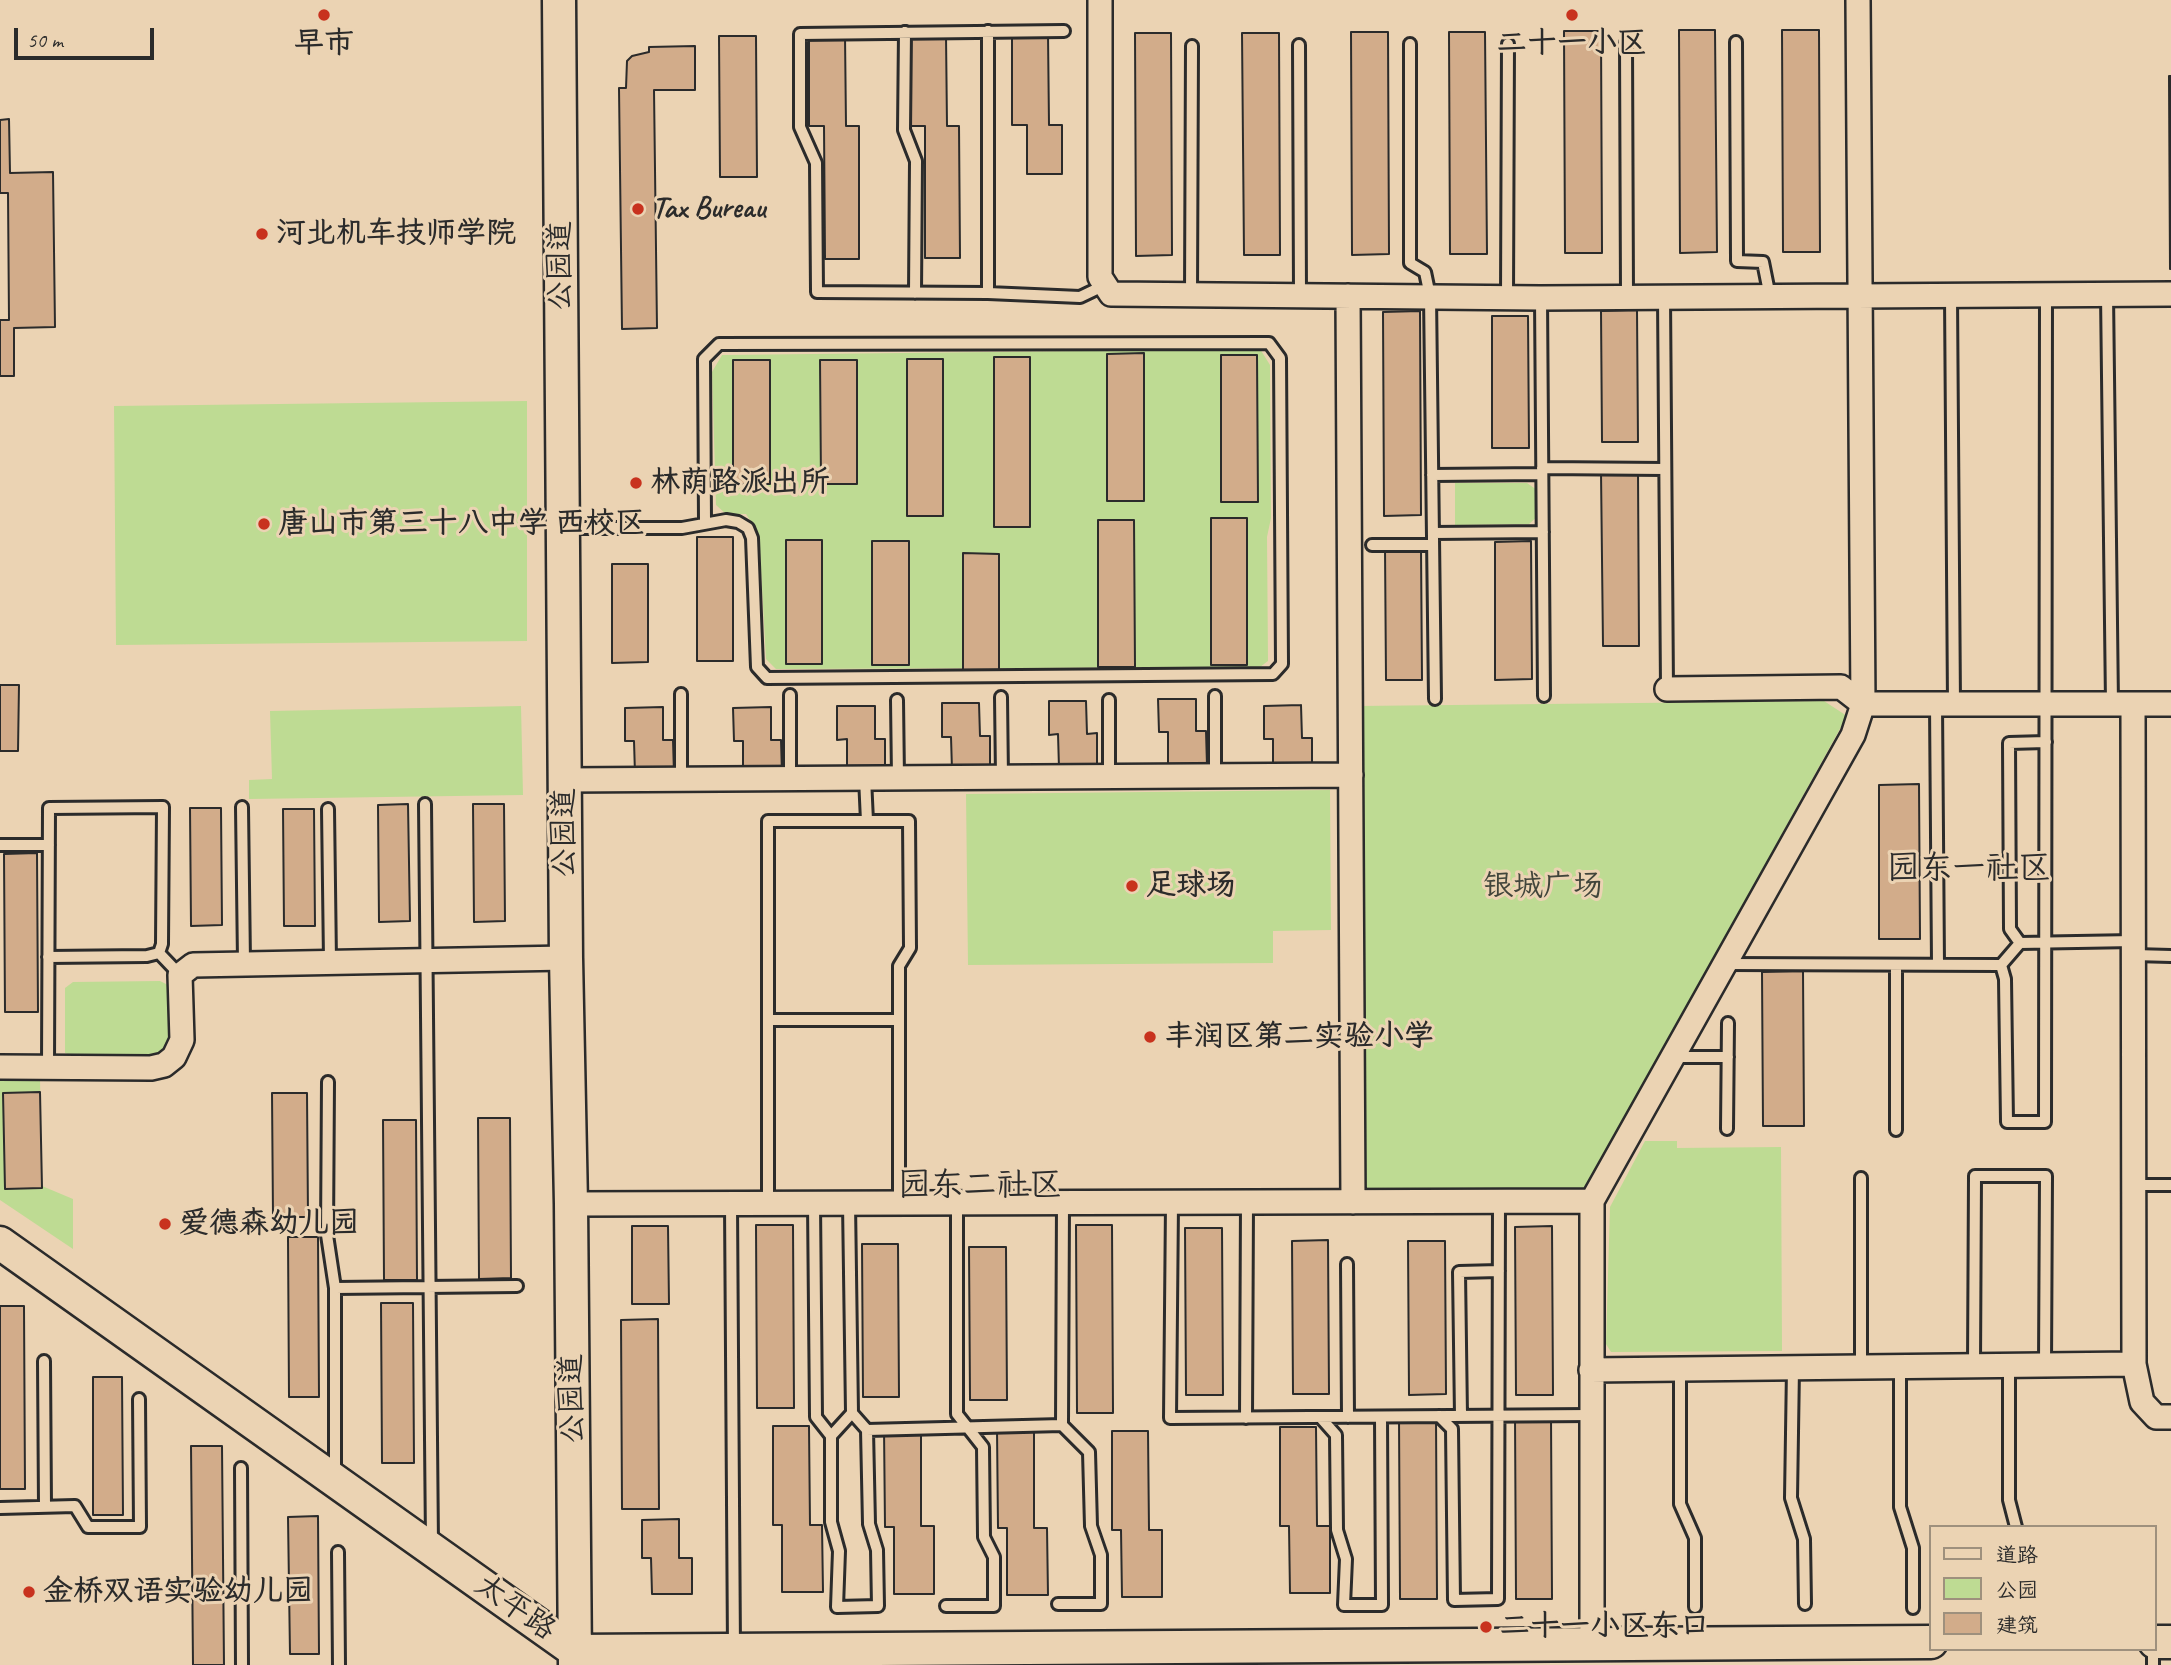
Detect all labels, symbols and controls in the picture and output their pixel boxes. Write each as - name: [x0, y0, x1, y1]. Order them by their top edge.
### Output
- marker: 早市: [316, 7, 332, 23]
- marker: 二十一小区: [1564, 7, 1580, 23]
- scale bar: [18, 14, 158, 58]
- place label: 早市: [294, 26, 354, 62]
- place label: 二十一小区: [1497, 26, 1647, 62]
- text: 50 m: [27, 27, 63, 53]
- place label: Tax Bureau: [652, 191, 765, 227]
- marker: Tax Bureau: [630, 201, 646, 217]
- place label: 河北机车技师学院: [276, 216, 516, 252]
- street label: 公园道: [543, 221, 579, 311]
- marker: 河北机车技师学院: [254, 226, 270, 242]
- place label: 林荫路派出所: [650, 465, 830, 501]
- marker: 林荫路派出所: [628, 475, 644, 491]
- place label: 唐山市第三十八中学 西校区: [278, 506, 645, 542]
- marker: 唐山市第三十八中学 西校区: [256, 516, 272, 532]
- street label: 公园道: [547, 788, 583, 878]
- district label: 园东一社区: [1887, 849, 2051, 889]
- place label: 足球场: [1146, 868, 1236, 904]
- park label: 银城广场: [1483, 869, 1603, 905]
- marker: 足球场: [1124, 878, 1140, 894]
- place label: 丰润区第二实验小学: [1164, 1019, 1434, 1055]
- marker: 丰润区第二实验小学: [1142, 1029, 1158, 1045]
- district label: 园东二社区: [898, 1166, 1062, 1206]
- place label: 爱德森幼儿园: [179, 1206, 359, 1242]
- marker: 爱德森幼儿园: [157, 1216, 173, 1232]
- street label: 公园道: [554, 1354, 592, 1444]
- legend: [1930, 1525, 2157, 1651]
- text: 道路: [1996, 1542, 2038, 1568]
- street label: 太平路: [468, 1567, 562, 1649]
- place label: 金桥双语实验幼儿园: [43, 1574, 313, 1610]
- text: 公园: [1996, 1577, 2038, 1603]
- marker: 金桥双语实验幼儿园: [21, 1584, 37, 1600]
- place label: 二十一小区东口: [1500, 1609, 1710, 1645]
- text: 建筑: [1996, 1612, 2038, 1638]
- marker: 二十一小区东口: [1478, 1619, 1494, 1635]

